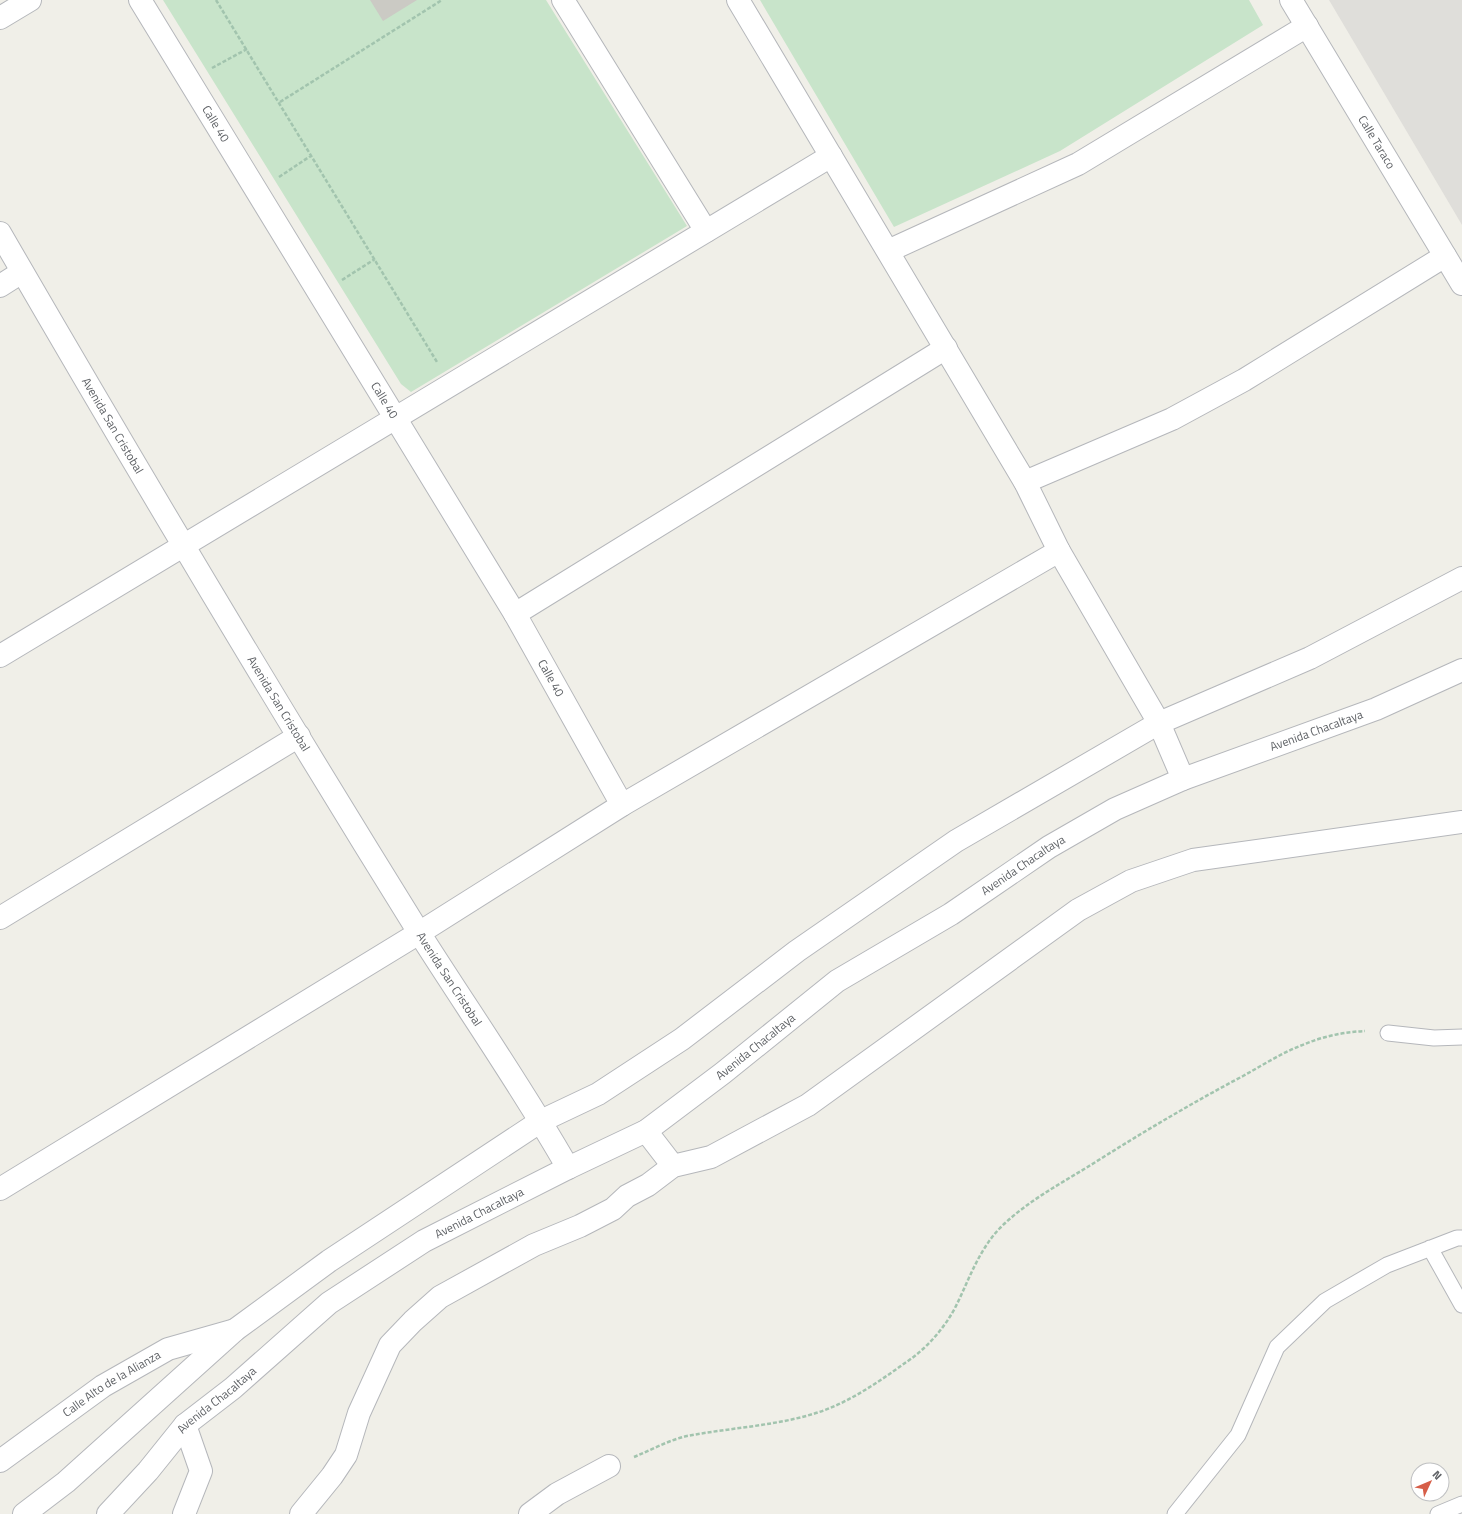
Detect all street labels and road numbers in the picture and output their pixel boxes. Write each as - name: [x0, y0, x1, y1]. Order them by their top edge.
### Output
- street label: Calle 40: [197, 101, 235, 146]
- street label: Calle Taraco: [1354, 111, 1401, 172]
- street label: Avenida San Cristobal: [77, 374, 149, 477]
- street label: Calle 40: [366, 378, 404, 422]
- street label: Avenida San Cristobal: [243, 652, 315, 755]
- street label: Calle 40: [533, 656, 570, 700]
- street label: Avenida Chacaltaya: [1267, 705, 1365, 756]
- street label: Avenida Chacaltaya: [977, 830, 1068, 900]
- street label: Avenida San Cristobal: [412, 928, 487, 1030]
- street label: Avenida Chacaltaya: [711, 1008, 799, 1084]
- street label: Avenida Chacaltaya: [431, 1182, 527, 1243]
- street label: Calle Alto de la Alianza: [58, 1345, 164, 1421]
- street label: Avenida Chacaltaya: [172, 1362, 260, 1437]

